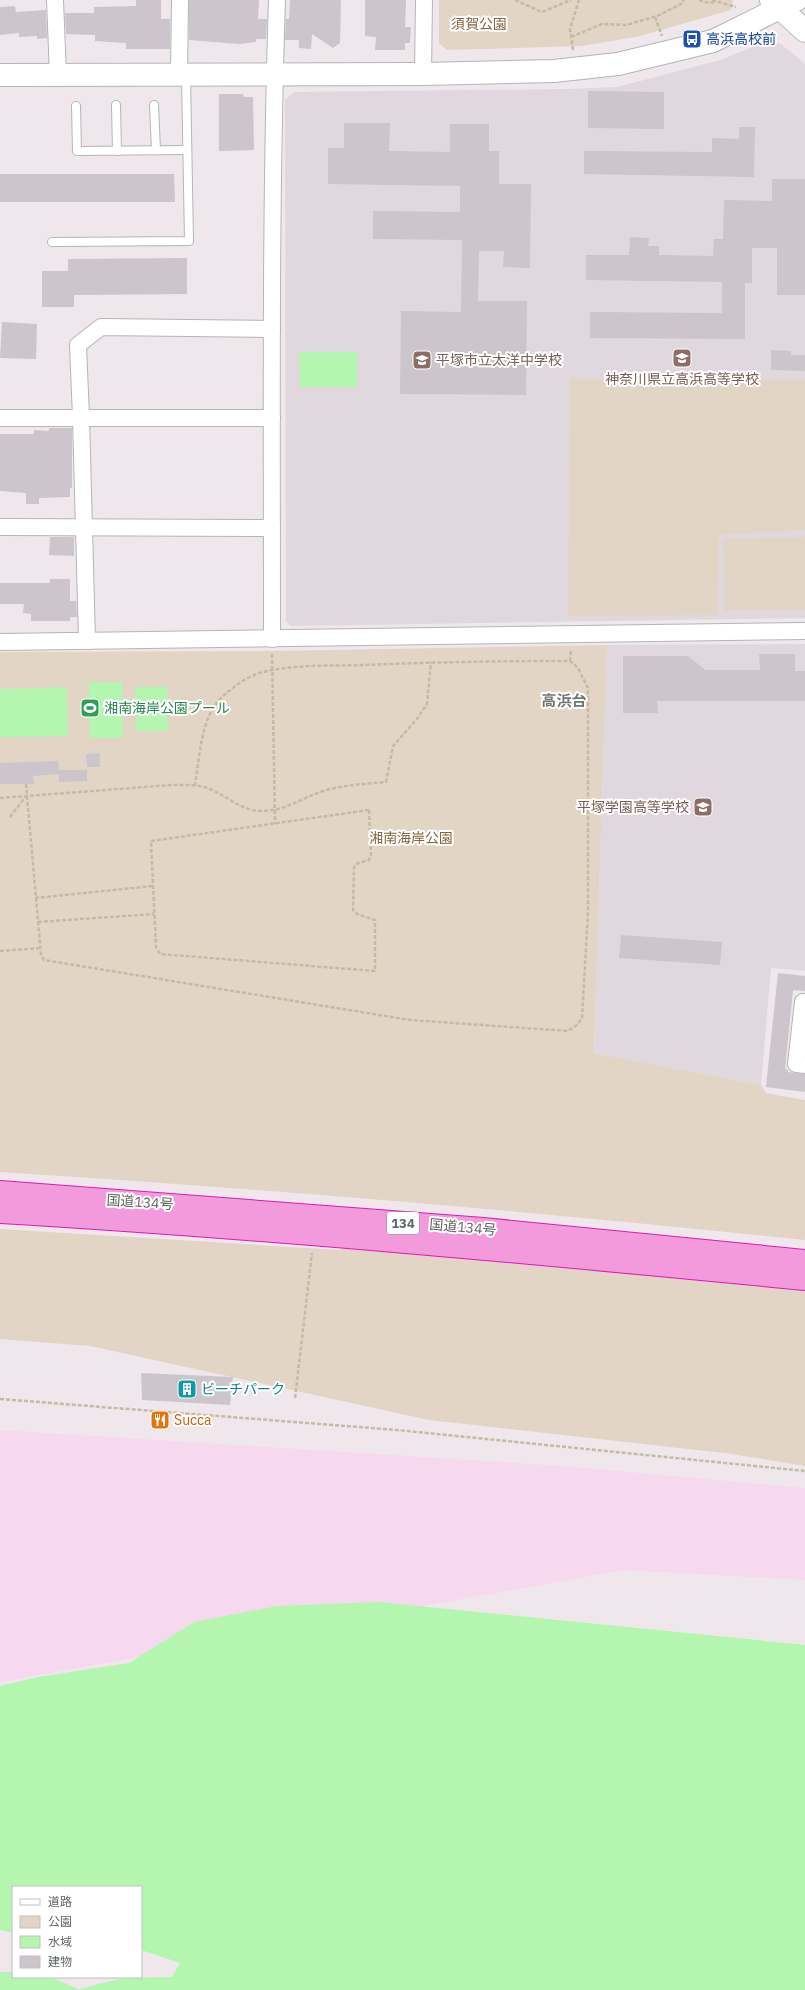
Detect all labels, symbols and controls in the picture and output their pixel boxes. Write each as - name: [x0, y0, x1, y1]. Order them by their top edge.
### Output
- park label: 須賀公園: [451, 15, 507, 33]
- bus stop icon: 高浜高校前: [681, 28, 703, 50]
- place label: 高浜高校前: [706, 30, 776, 48]
- school or university icon: 神奈川県立高浜高等学校: [671, 347, 693, 369]
- school or university icon: 平塚市立太洋中学校: [411, 349, 433, 371]
- place label: 平塚市立太洋中学校: [436, 351, 562, 369]
- place label: 神奈川県立高浜高等学校: [605, 370, 759, 388]
- district label: 高浜台: [541, 691, 587, 710]
- sports icon: 湘南海岸公園プール: [79, 697, 101, 719]
- place label: 湘南海岸公園プール: [104, 699, 230, 717]
- school or university icon: 平塚学園高等学校: [692, 796, 714, 818]
- place label: 平塚学園高等学校: [577, 798, 689, 816]
- park label: 湘南海岸公園: [369, 829, 453, 847]
- street label: 国道134号: [106, 1191, 174, 1213]
- road number: 134: [387, 1212, 419, 1234]
- street label: 国道134号: [429, 1215, 497, 1239]
- building icon: ビーチパーク: [176, 1378, 198, 1400]
- place label: ビーチパーク: [201, 1380, 285, 1398]
- restaurant icon: Succa: [149, 1409, 171, 1431]
- place label: Succa: [174, 1411, 212, 1429]
- legend: [12, 1886, 142, 1978]
- text: 道路: [48, 1894, 72, 1909]
- text: 公園: [48, 1914, 72, 1929]
- text: 水域: [48, 1934, 72, 1949]
- text: 建物: [48, 1954, 72, 1969]

